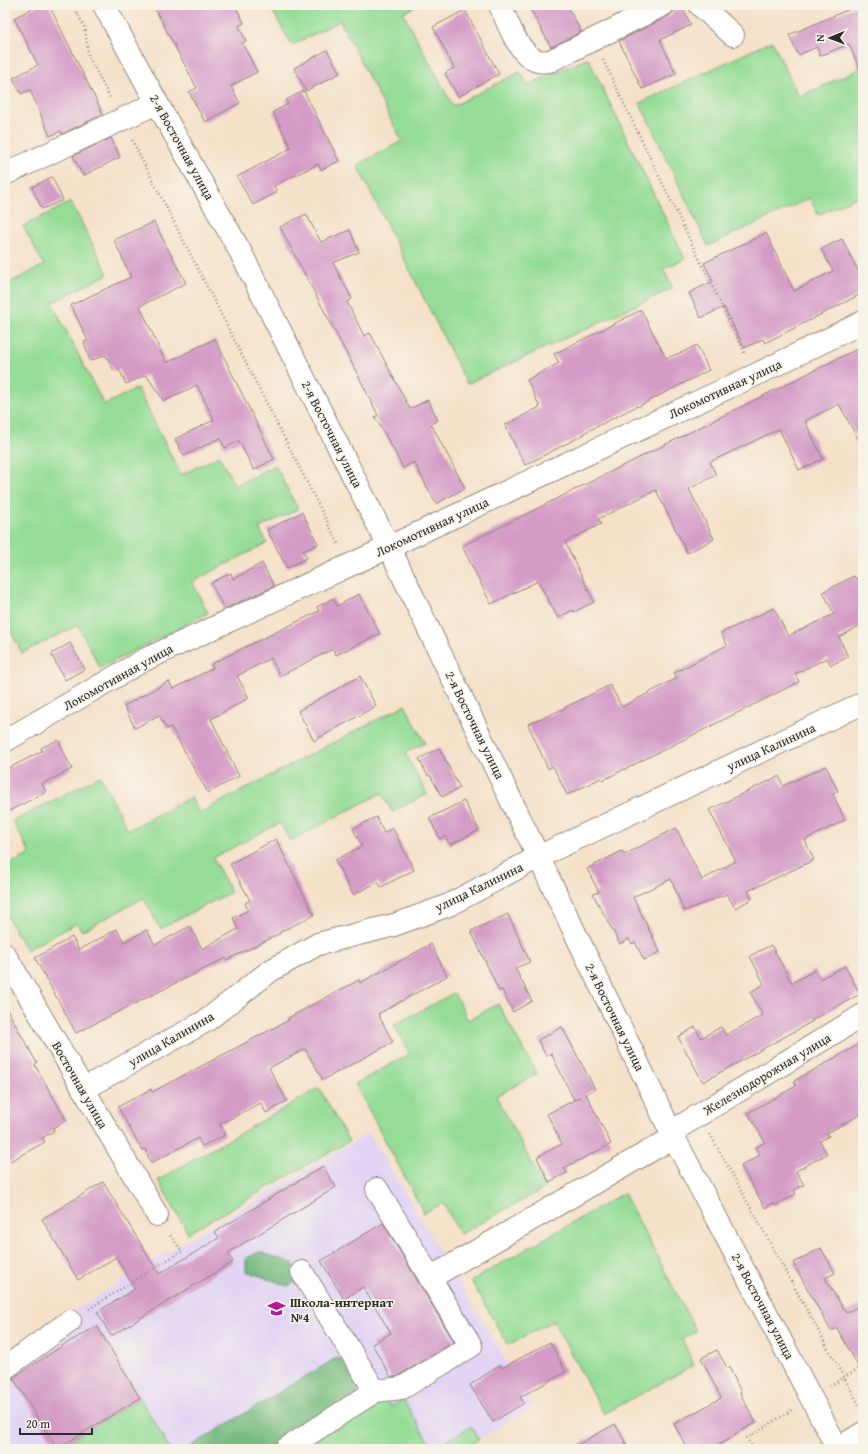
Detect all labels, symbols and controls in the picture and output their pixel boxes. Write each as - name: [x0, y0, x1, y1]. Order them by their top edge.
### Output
- north arrow: [810, 18, 850, 58]
- text: N: [812, 34, 828, 42]
- street label: 2-я Восточная улица: [145, 91, 219, 204]
- street label: Локомотивная улица: [665, 354, 785, 424]
- street label: 2-я Восточная улица: [297, 377, 368, 492]
- street label: Локомотивная улица: [372, 492, 492, 562]
- street label: Локомотивная улица: [60, 639, 177, 715]
- street label: 2-я Восточная улица: [441, 668, 510, 783]
- street label: улица Калинина: [723, 718, 819, 776]
- street label: улица Калинина: [431, 857, 527, 917]
- street label: 2-я Восточная улица: [581, 960, 650, 1075]
- street label: улица Калинина: [124, 1006, 218, 1072]
- street label: Железнодорожная улица: [699, 1028, 835, 1120]
- street label: Восточная улица: [47, 1038, 113, 1133]
- street label: 2-я Восточная улица: [727, 1249, 799, 1363]
- place label: Школа-интернат №4: [290, 1293, 393, 1327]
- school or university icon: Школа-интернат №4: [267, 1299, 287, 1319]
- scale bar: [20, 1410, 92, 1436]
- text: 20 m: [26, 1415, 50, 1432]

